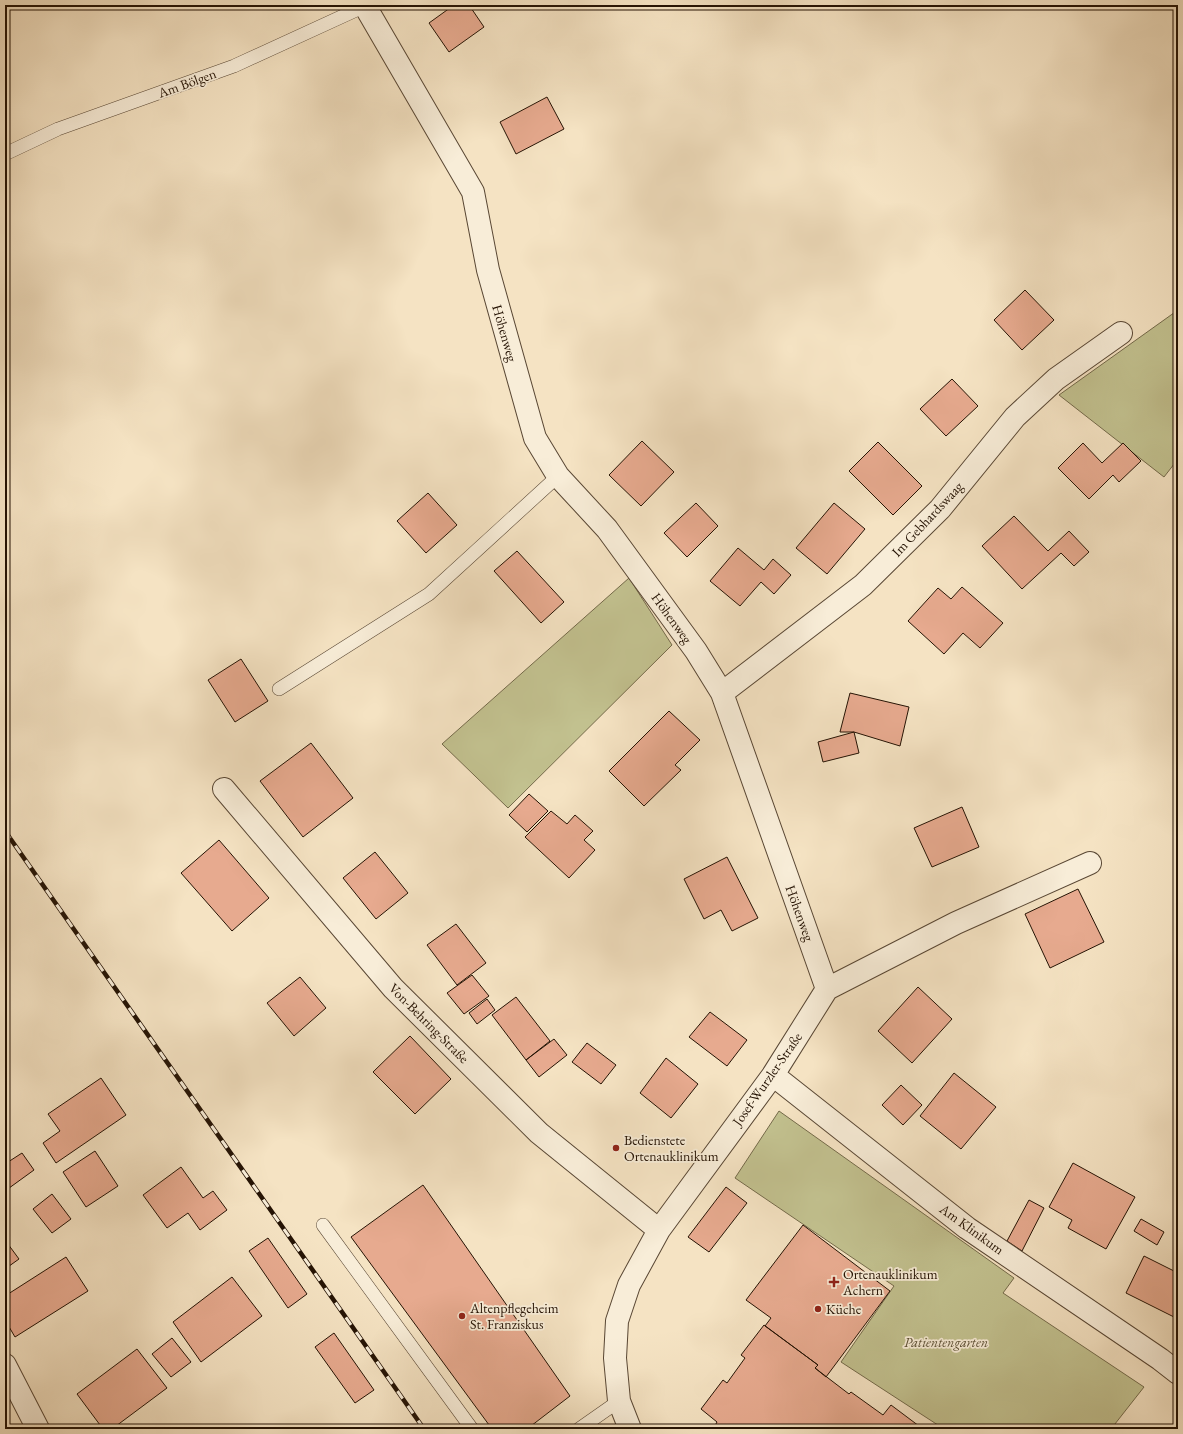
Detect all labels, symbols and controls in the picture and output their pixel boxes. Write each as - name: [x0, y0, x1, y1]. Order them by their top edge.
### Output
- street label: Am Bölgen: [154, 64, 219, 102]
- street label: Höhenweg: [488, 302, 522, 365]
- street label: Im Gebhardswaag: [887, 477, 967, 561]
- street label: Höhenweg: [648, 589, 697, 648]
- street label: Höhenweg: [782, 882, 819, 944]
- street label: Von-Behring-Straße: [385, 979, 473, 1067]
- street label: Josef-Wurzler-Straße: [727, 1028, 806, 1130]
- place label: Bedienstete Ortenauklinikum: [624, 1131, 719, 1165]
- marker: Bedienstete Ortenauklinikum: [611, 1143, 621, 1153]
- street label: Am Klinikum: [935, 1199, 1008, 1258]
- place label: Ortenauklinikum Achern: [842, 1265, 938, 1299]
- marker: Ortenauklinikum Achern: [828, 1276, 840, 1288]
- place label: Altenpflegeheim St. Franziskus: [469, 1299, 559, 1333]
- place label: Küche: [826, 1300, 862, 1318]
- marker: Küche: [813, 1304, 823, 1314]
- marker: Altenpflegeheim St. Franziskus: [457, 1311, 467, 1321]
- park label: Patientengarten: [904, 1333, 988, 1351]

